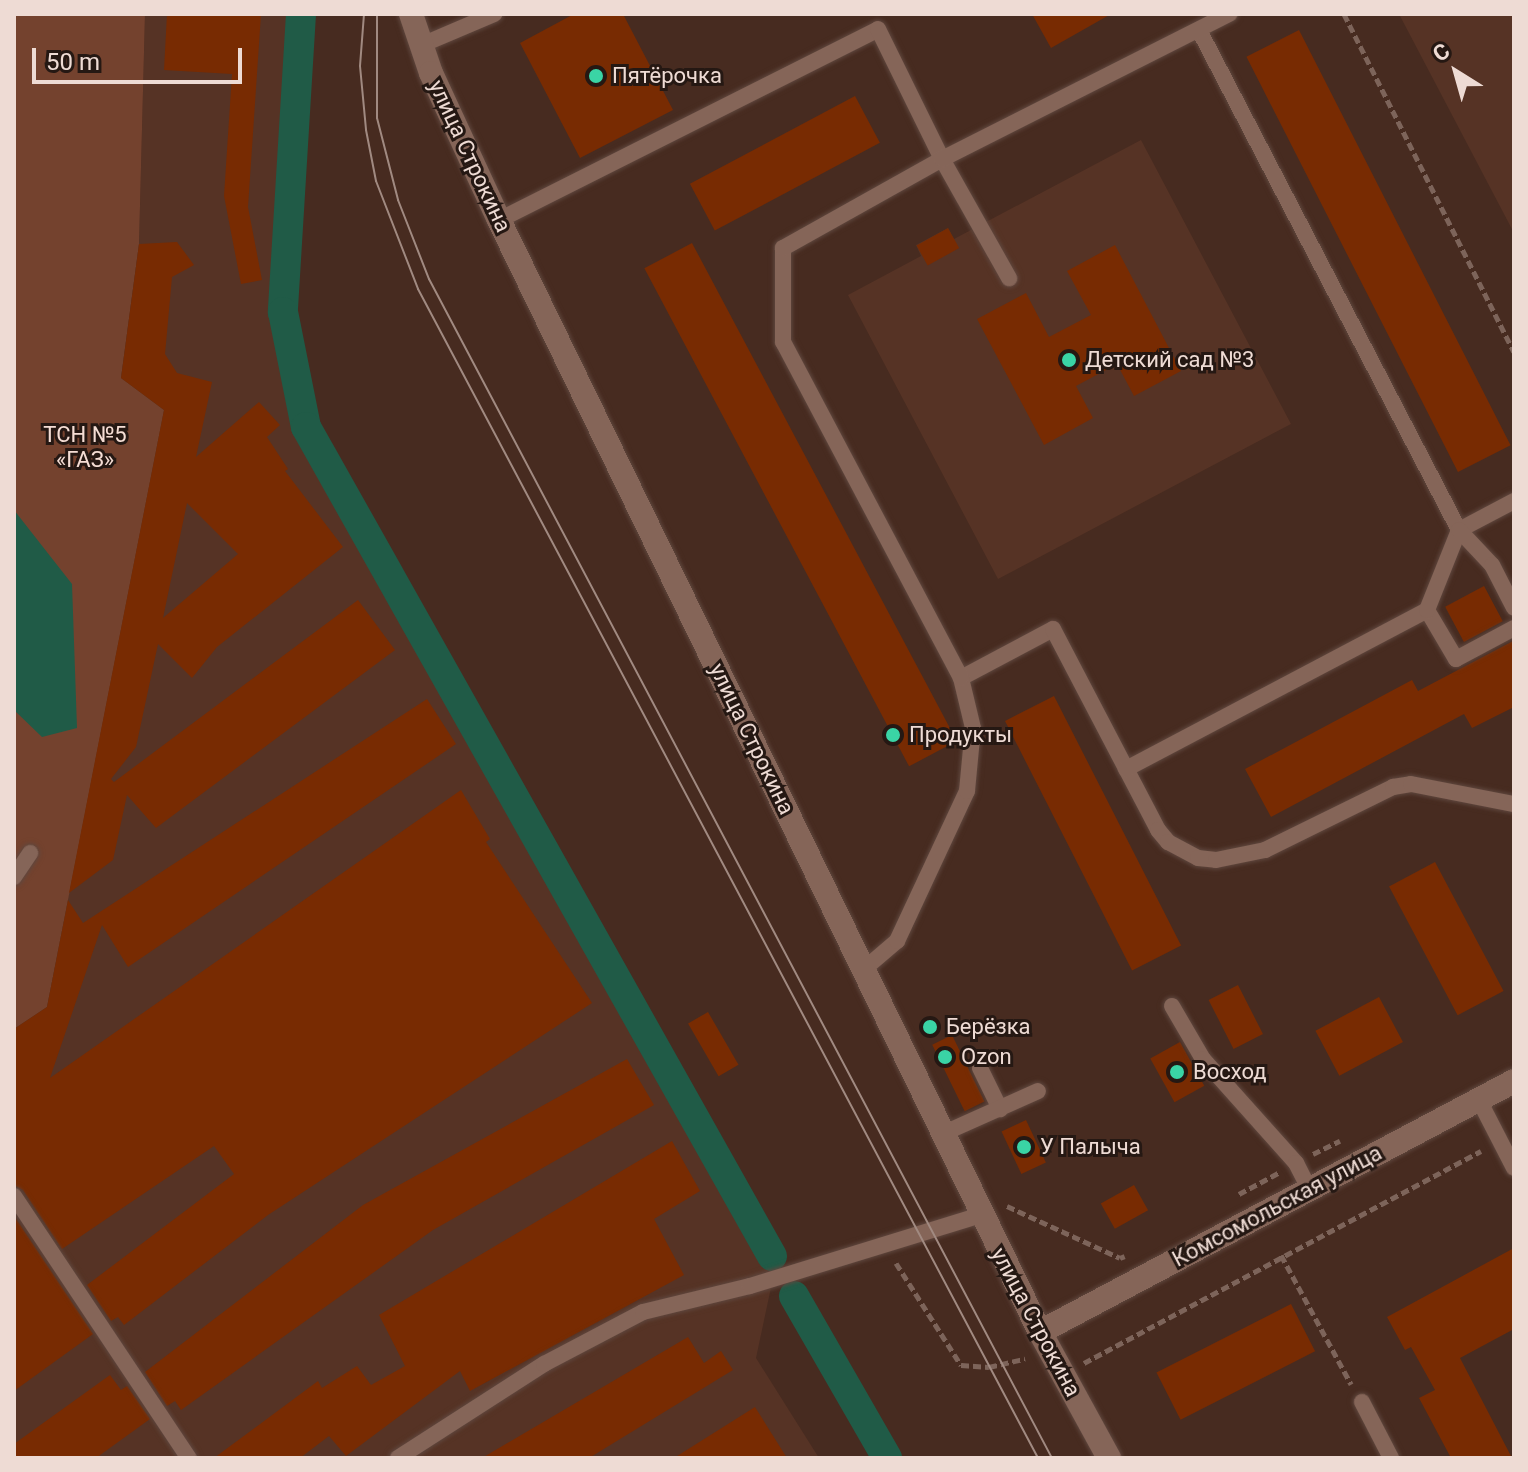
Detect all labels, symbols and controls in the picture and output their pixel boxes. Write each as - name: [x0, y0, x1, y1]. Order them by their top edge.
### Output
- scale bar: [36, 32, 246, 82]
- north arrow: [1416, 32, 1496, 112]
- text: С: [1428, 38, 1455, 67]
- text: 50 m: [46, 48, 100, 76]
- place label: Пятёрочка: [612, 63, 722, 89]
- marker: Пятёрочка: [587, 67, 605, 85]
- street label: улица Строкина: [423, 76, 517, 236]
- place label: Детский сад №3: [1085, 347, 1254, 373]
- marker: Детский сад №3: [1060, 351, 1078, 369]
- park label: ТСН №5 «ГАЗ»: [43, 421, 127, 472]
- street label: улица Строкина: [704, 659, 800, 819]
- place label: Продукты: [909, 722, 1012, 748]
- marker: Продукты: [884, 726, 902, 744]
- place label: Берёзка: [946, 1014, 1031, 1040]
- marker: Берёзка: [921, 1018, 939, 1036]
- place label: Ozon: [961, 1044, 1012, 1070]
- marker: Ozon: [936, 1048, 954, 1066]
- place label: Восход: [1193, 1059, 1267, 1085]
- marker: Восход: [1168, 1063, 1186, 1081]
- place label: У Палыча: [1040, 1134, 1141, 1160]
- marker: У Палыча: [1015, 1138, 1033, 1156]
- street label: Комсомольская улица: [1168, 1140, 1386, 1272]
- street label: улица Строкина: [986, 1243, 1086, 1401]

